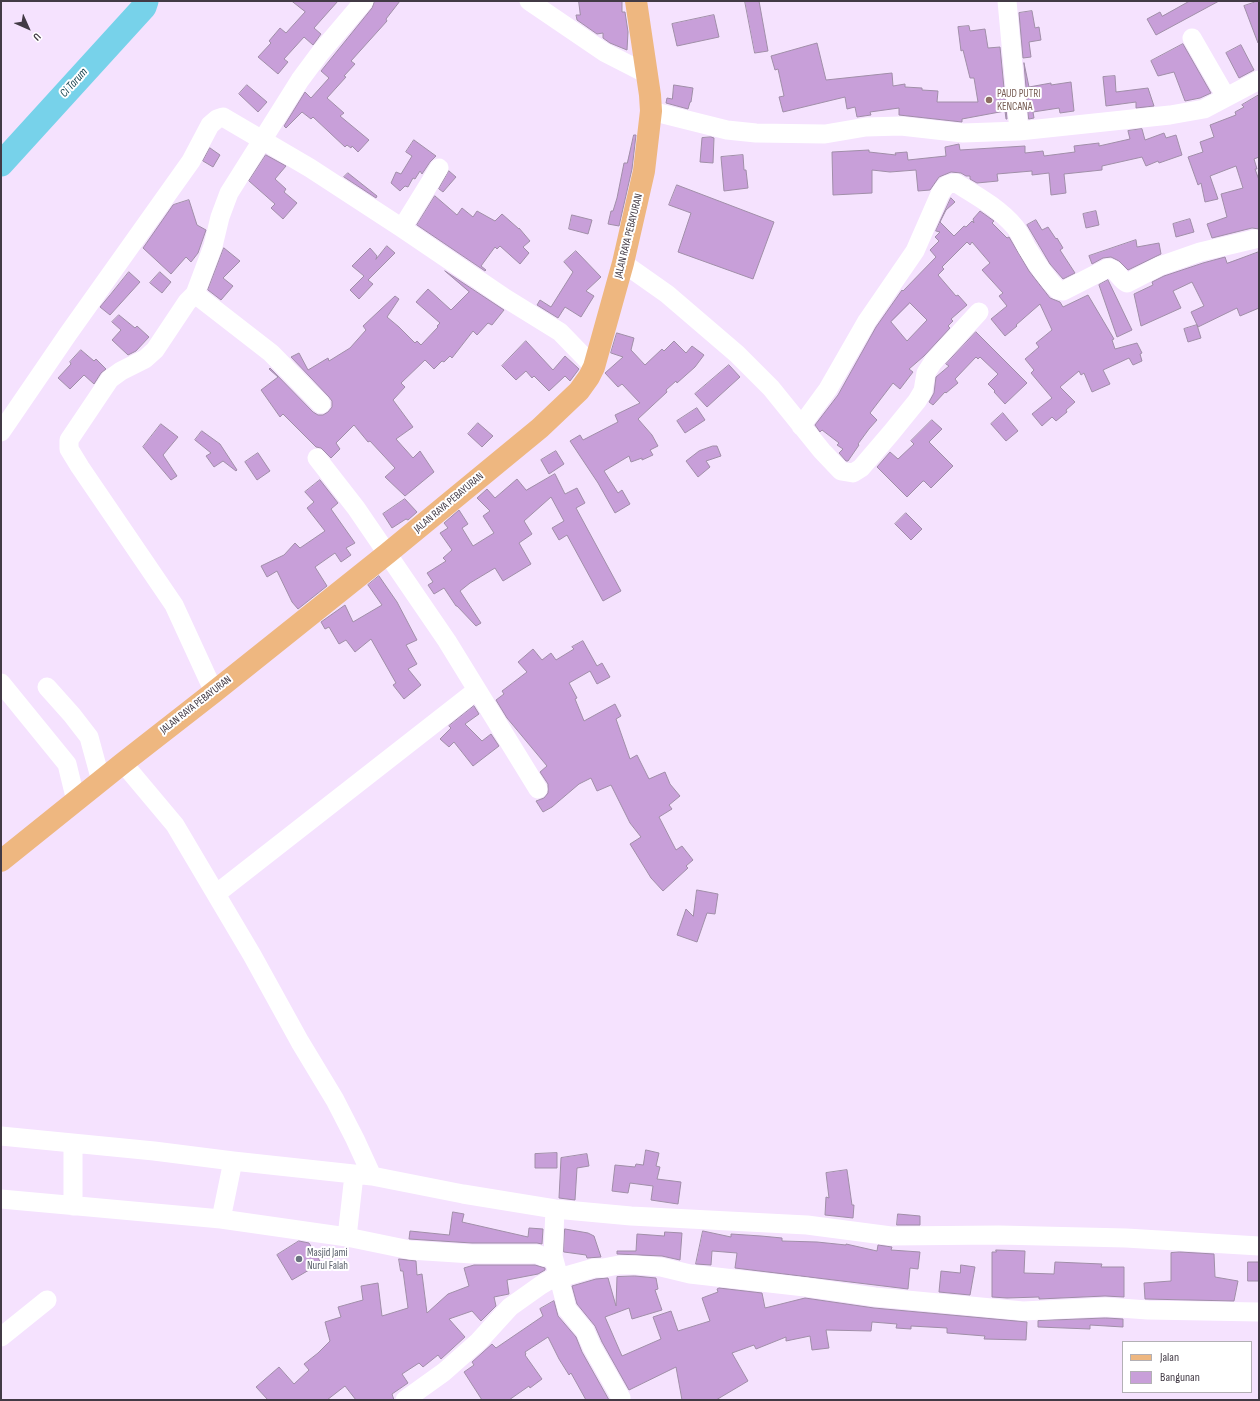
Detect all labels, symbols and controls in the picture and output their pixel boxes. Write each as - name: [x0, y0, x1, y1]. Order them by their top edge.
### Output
- north arrow: [8, 8, 48, 48]
- text: U: [30, 30, 43, 43]
- water label: Ci Tarum: [57, 65, 91, 101]
- place label: PAUD PUTRI KENCANA: [997, 87, 1040, 113]
- marker: PAUD PUTRI KENCANA: [984, 95, 994, 105]
- street label: JALAN RAYA PEBAYURAN: [612, 192, 646, 280]
- street label: JALAN RAYA PEBAYURAN: [412, 470, 486, 536]
- street label: JALAN RAYA PEBAYURAN: [158, 673, 234, 737]
- place label: Masjid Jami Nurul Falah: [307, 1246, 348, 1272]
- marker: Masjid Jami Nurul Falah: [294, 1254, 304, 1264]
- legend: [1122, 1341, 1252, 1393]
- text: Jalan: [1160, 1350, 1179, 1365]
- text: Bangunan: [1160, 1370, 1200, 1385]

